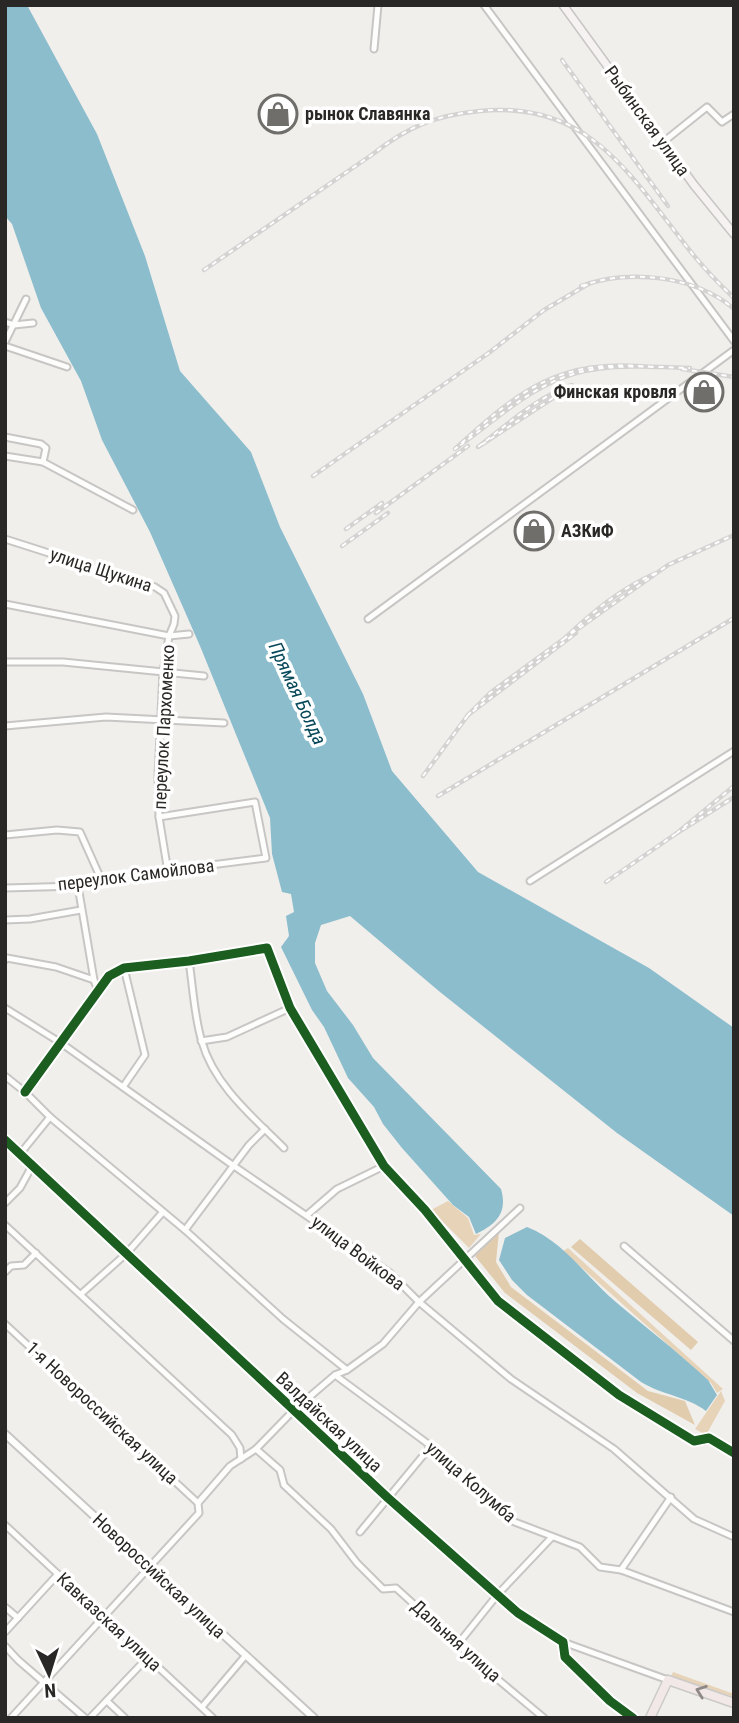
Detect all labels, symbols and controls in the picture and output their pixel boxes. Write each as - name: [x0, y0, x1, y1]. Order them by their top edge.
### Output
- street label: Рыбинская улица: [600, 62, 694, 180]
- shop icon: рынок Славянка: [257, 93, 299, 135]
- place label: рынок Славянка: [305, 103, 430, 124]
- shop icon: Финская кровля: [683, 371, 725, 413]
- place label: Финская кровля: [553, 381, 677, 402]
- shop icon: АЗКиФ: [513, 510, 555, 552]
- place label: АЗКиФ: [561, 520, 614, 541]
- street label: улица Щукина: [48, 543, 155, 596]
- water label: Прямая Болда: [264, 638, 331, 748]
- street label: переулок Пархоменко: [149, 644, 178, 810]
- street label: переулок Самойлова: [56, 854, 215, 895]
- street label: улица Войкова: [308, 1211, 409, 1294]
- street label: 1-я Новороссийская улица: [22, 1337, 182, 1488]
- street label: Валдайская улица: [272, 1367, 387, 1476]
- street label: улица Колумба: [422, 1437, 521, 1526]
- street label: Новороссийская улица: [89, 1509, 230, 1642]
- street label: Кавказская улица: [53, 1568, 166, 1675]
- street label: Дальняя улица: [408, 1595, 505, 1686]
- north arrow: [14, 1639, 84, 1709]
- text: N: [44, 1679, 57, 1702]
- one-way arrow: [696, 1686, 708, 1700]

